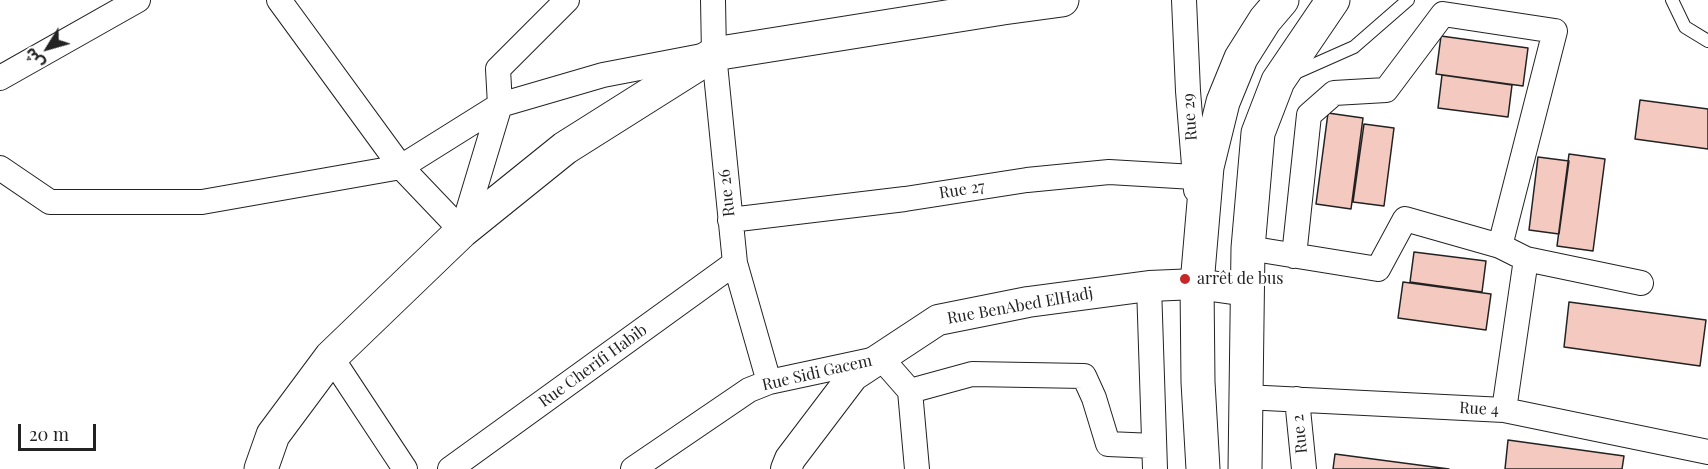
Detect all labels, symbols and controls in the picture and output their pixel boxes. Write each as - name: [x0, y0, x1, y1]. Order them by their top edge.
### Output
- north arrow: [18, 18, 78, 78]
- text: ش: [18, 44, 48, 74]
- street label: Rue 29: [1179, 93, 1201, 141]
- street label: Rue 26: [715, 168, 739, 218]
- street label: Rue 27: [938, 177, 986, 203]
- place label: arrêt de bus: [1197, 269, 1283, 289]
- marker: arrêt de bus: [1178, 272, 1192, 286]
- street label: Rue BenAbed ElHadj: [946, 284, 1094, 328]
- street label: Rue Cherifi Habib: [535, 320, 651, 412]
- street label: Rue Sidi Gacem: [760, 351, 874, 395]
- street label: Rue 4: [1459, 398, 1499, 420]
- scale bar: [21, 412, 99, 450]
- street label: Rue 2: [1288, 413, 1312, 455]
- text: 20 m: [29, 422, 69, 446]

